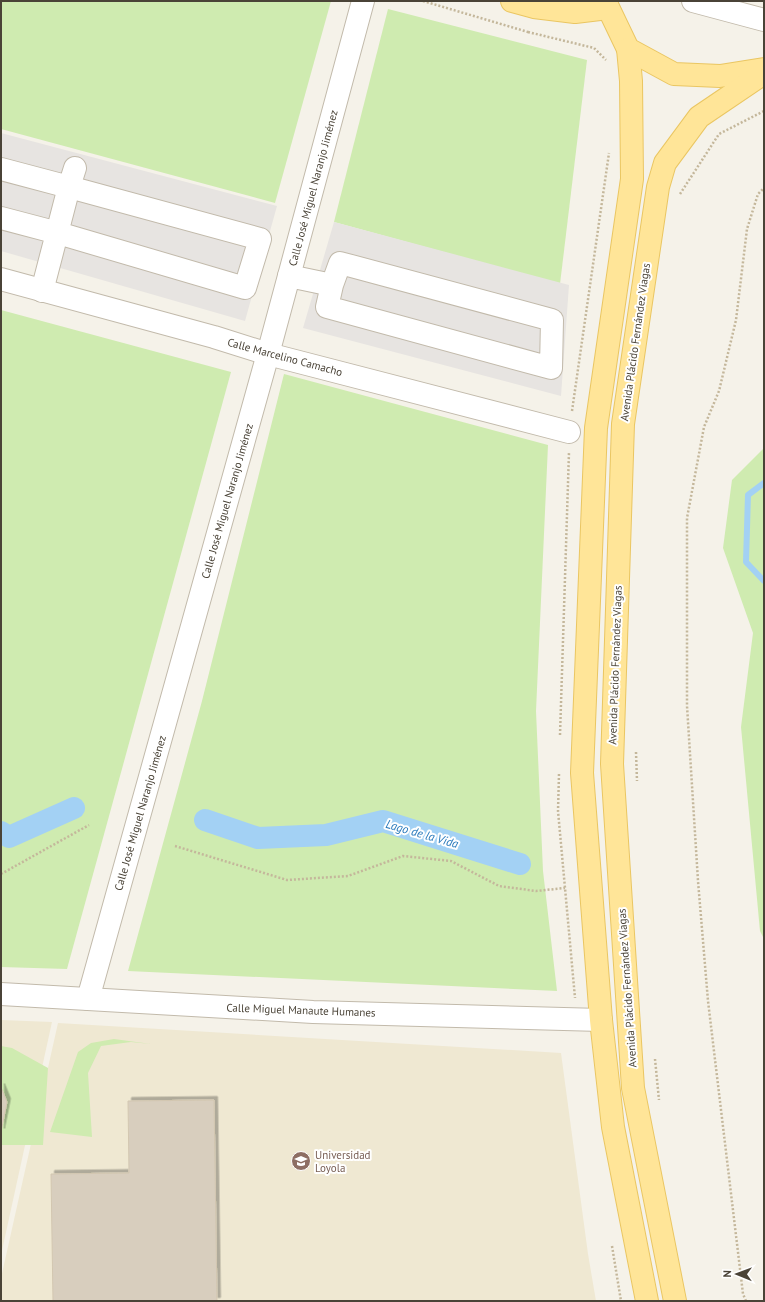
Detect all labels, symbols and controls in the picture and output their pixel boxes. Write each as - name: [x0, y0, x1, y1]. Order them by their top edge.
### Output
- street label: Calle José Miguel Naranjo Jiménez: [285, 108, 341, 268]
- street label: Avenida Plácido Fernández Viagas: [617, 262, 653, 422]
- street label: Calle Marcelino Camacho: [226, 335, 344, 379]
- street label: Calle José Miguel Naranjo Jiménez: [198, 422, 256, 580]
- street label: Avenida Plácido Fernández Viagas: [605, 585, 625, 745]
- street label: Calle José Miguel Naranjo Jiménez: [111, 734, 169, 892]
- water label: Lago de la Vida: [384, 816, 460, 851]
- street label: Avenida Plácido Fernández Viagas: [614, 908, 640, 1068]
- street label: Calle Miguel Manaute Humanes: [226, 1000, 376, 1020]
- place label: Universidad Loyola: [315, 1148, 371, 1175]
- school or university icon: Universidad Loyola: [290, 1150, 312, 1172]
- north arrow: [717, 1254, 757, 1294]
- text: N: [720, 1270, 734, 1278]

